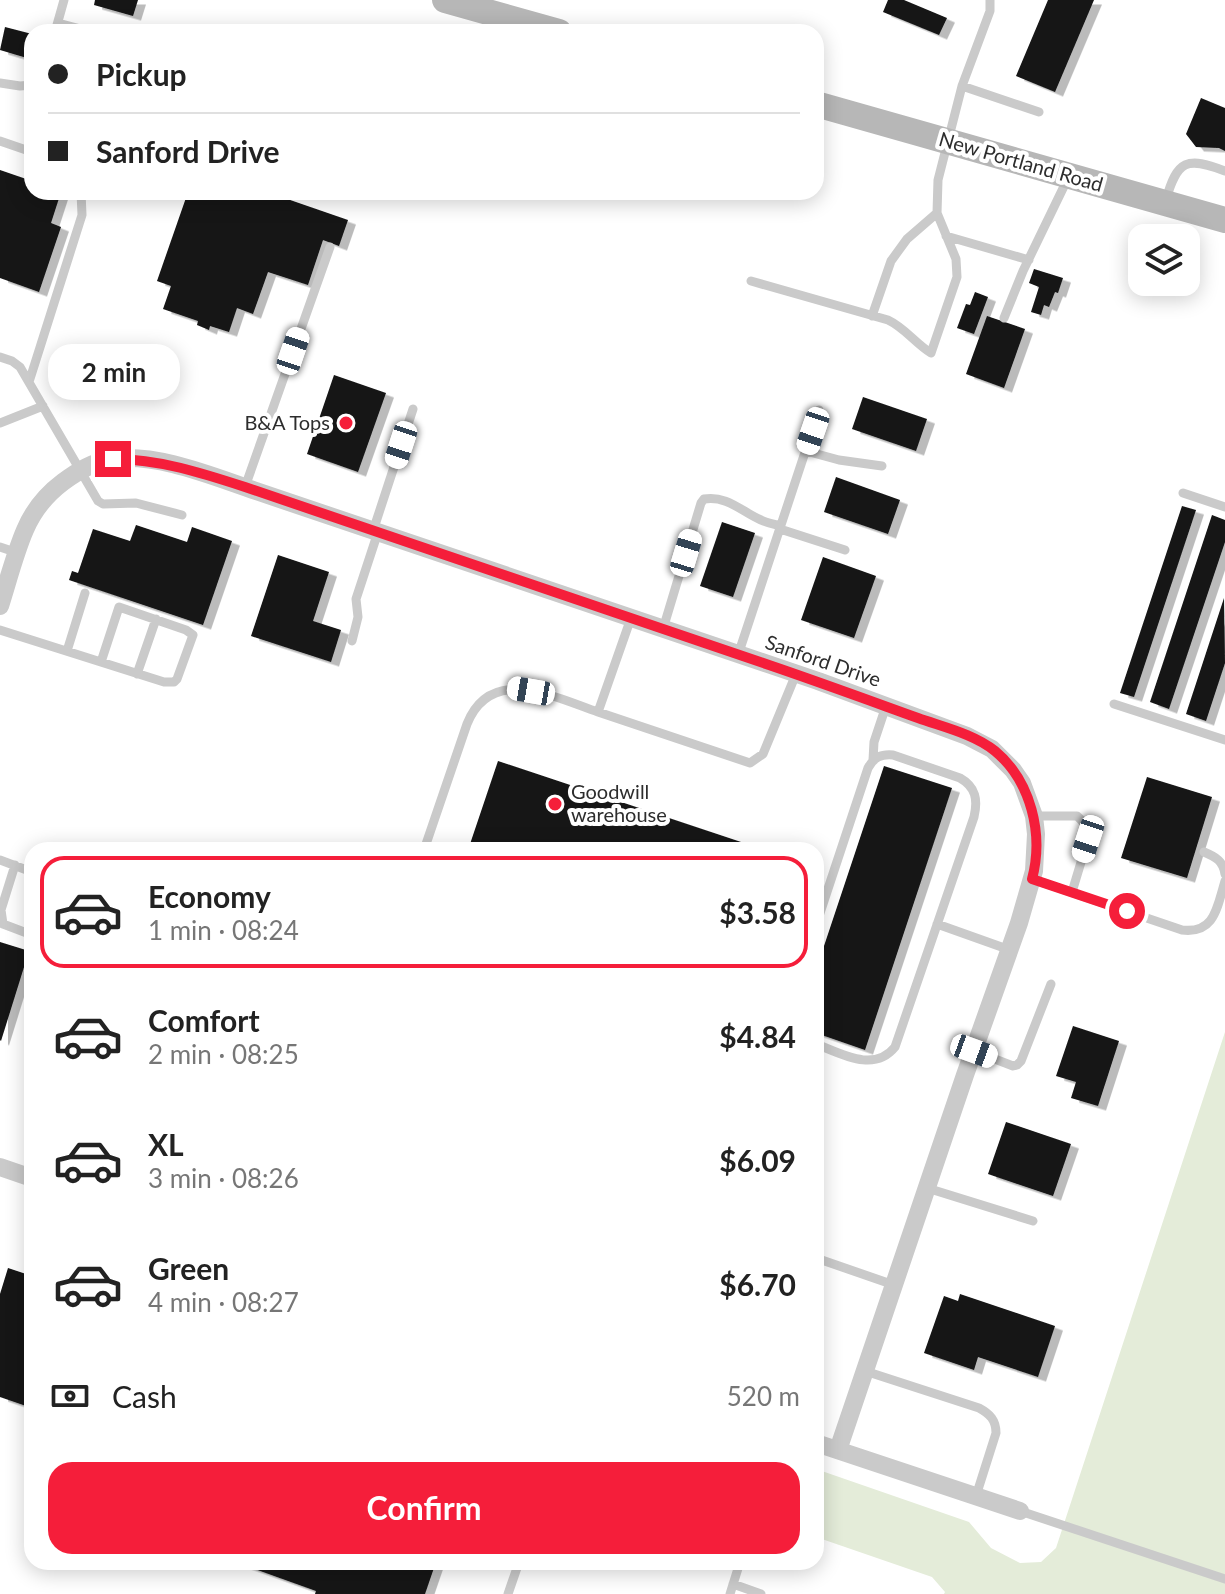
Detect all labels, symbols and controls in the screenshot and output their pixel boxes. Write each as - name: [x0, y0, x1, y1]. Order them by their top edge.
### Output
- text: Pickup: [96, 56, 187, 92]
- street label: New Portland Road: [936, 126, 1106, 196]
- text: Sanford Drive: [96, 133, 280, 169]
- map controls: [1128, 224, 1200, 296]
- button: layers: [1128, 224, 1200, 296]
- car: [274, 324, 312, 378]
- callout: 2 min: [47, 343, 179, 399]
- text: 2 min: [82, 356, 146, 388]
- car: [794, 404, 832, 458]
- place label: B&A Tops: [244, 410, 330, 434]
- marker: B&A Tops: [337, 414, 355, 432]
- car: [382, 418, 420, 472]
- route end: [95, 441, 131, 477]
- car: [668, 527, 704, 579]
- street label: Sanford Drive: [762, 629, 884, 691]
- car: [505, 675, 557, 707]
- place label: Goodwill warehouse: [571, 779, 667, 826]
- marker: Goodwill warehouse: [546, 795, 564, 813]
- car: [1069, 812, 1107, 866]
- icon: car: [52, 876, 124, 948]
- text: Economy: [148, 878, 271, 914]
- route start: [1109, 893, 1145, 929]
- text: $3.58: [719, 894, 796, 930]
- text: 1 min · 08:24: [148, 914, 299, 946]
- icon: car: [52, 1000, 124, 1072]
- text: Comfort: [148, 1002, 260, 1038]
- text: $4.84: [719, 1018, 796, 1054]
- car: [947, 1032, 1001, 1070]
- text: 2 min · 08:25: [148, 1038, 299, 1070]
- icon: car: [52, 1124, 124, 1196]
- text: XL: [148, 1126, 184, 1162]
- text: $6.09: [719, 1142, 796, 1178]
- text: 3 min · 08:26: [148, 1162, 299, 1194]
- icon: car: [52, 1248, 124, 1320]
- text: Green: [148, 1250, 229, 1286]
- text: $6.70: [719, 1266, 796, 1302]
- text: 4 min · 08:27: [148, 1286, 299, 1318]
- icon: cash: [48, 1374, 92, 1418]
- text: Cash: [112, 1378, 177, 1414]
- text: 520 m: [727, 1380, 800, 1412]
- button: Confirm: [48, 1462, 800, 1554]

